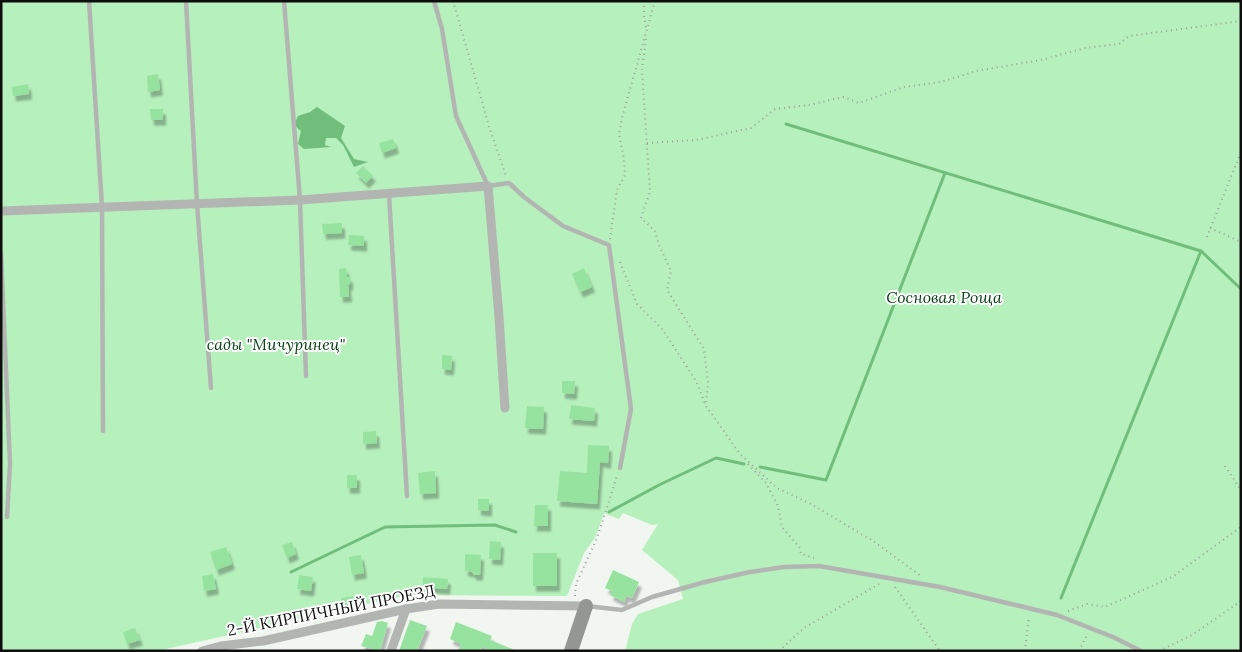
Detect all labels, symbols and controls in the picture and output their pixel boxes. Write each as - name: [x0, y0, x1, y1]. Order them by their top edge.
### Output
- park label: Сосновая Роща: [886, 287, 1002, 307]
- park label: сады "Мичуринец": [207, 334, 346, 354]
- street label: 2-Й КИРПИЧНЫЙ ПРОЕЗД: [226, 580, 436, 640]

